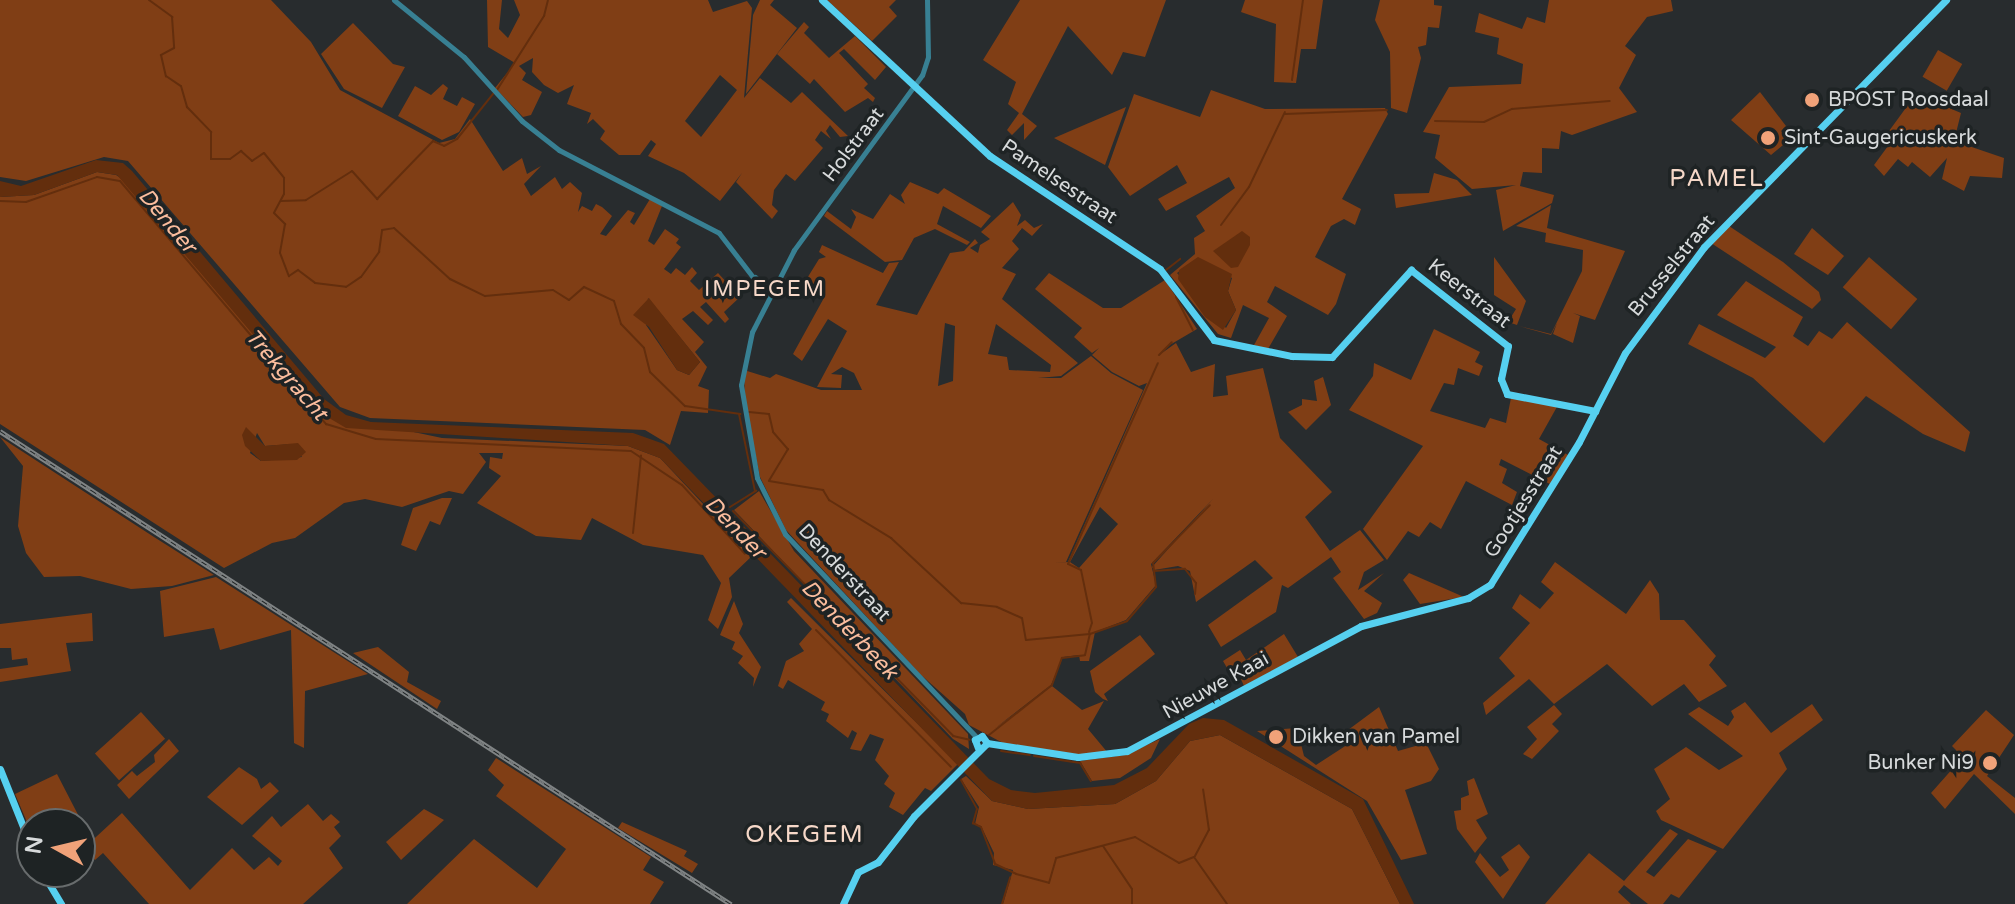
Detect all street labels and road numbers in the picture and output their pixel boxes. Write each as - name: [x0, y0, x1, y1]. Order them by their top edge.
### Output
- street label: Holstraat: [818, 103, 890, 187]
- street label: Pamelsestraat: [997, 134, 1121, 230]
- street label: Brusselstraat: [1624, 210, 1720, 322]
- street label: Keerstraat: [1423, 254, 1515, 334]
- street label: Gootjesstraat: [1480, 441, 1568, 563]
- street label: Denderstraat: [793, 519, 895, 627]
- street label: Nieuwe Kaai: [1159, 647, 1273, 725]

